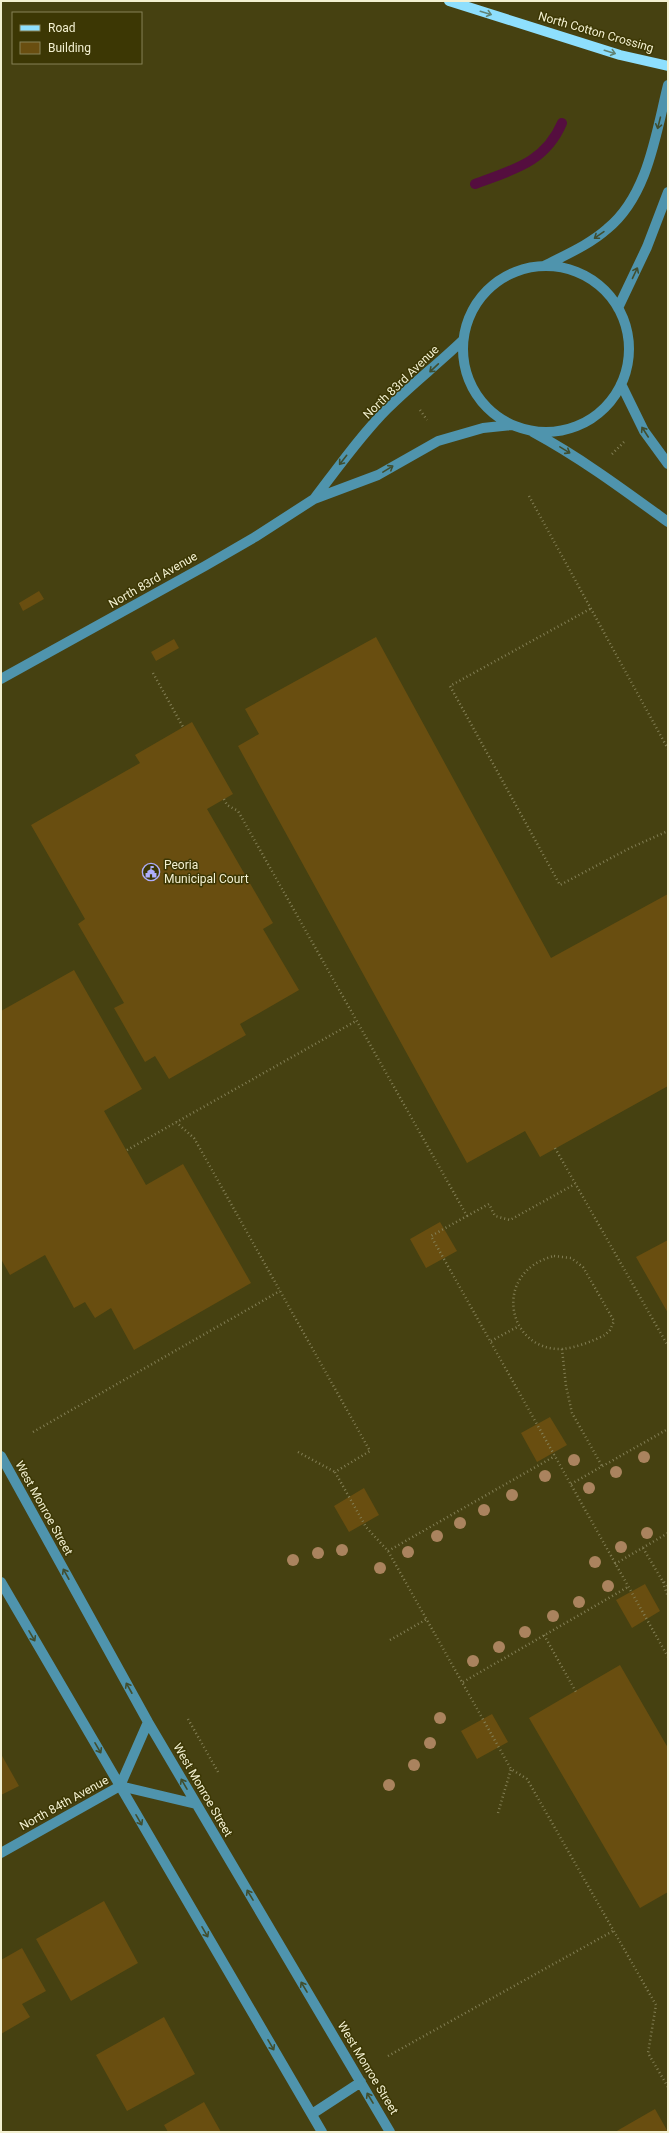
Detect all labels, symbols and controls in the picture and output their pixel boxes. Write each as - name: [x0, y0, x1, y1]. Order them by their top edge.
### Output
- street label: North Cotton Crossing: [537, 9, 655, 55]
- one-way arrow: [480, 10, 493, 17]
- legend: [12, 12, 142, 64]
- text: Road: [48, 21, 76, 35]
- text: Building: [48, 41, 91, 55]
- one-way arrow: [604, 49, 617, 56]
- one-way arrow: [654, 116, 662, 129]
- one-way arrow: [594, 231, 605, 239]
- one-way arrow: [632, 267, 639, 279]
- street label: North 83rd Avenue: [360, 342, 442, 422]
- one-way arrow: [429, 363, 439, 373]
- one-way arrow: [641, 427, 650, 438]
- one-way arrow: [559, 446, 570, 454]
- one-way arrow: [339, 455, 348, 466]
- one-way arrow: [382, 464, 394, 472]
- street label: North 83rd Avenue: [106, 549, 200, 611]
- place label: Peoria Municipal Court: [164, 858, 249, 886]
- public building icon: Peoria Municipal Court: [141, 862, 161, 882]
- street label: West Monroe Street: [12, 1458, 76, 1558]
- one-way arrow: [62, 1568, 70, 1580]
- one-way arrow: [29, 1630, 37, 1642]
- one-way arrow: [125, 1682, 132, 1694]
- street label: West Monroe Street: [171, 1741, 236, 1839]
- one-way arrow: [94, 1742, 102, 1754]
- street label: North 84th Avenue: [17, 1773, 111, 1833]
- one-way arrow: [180, 1778, 188, 1790]
- one-way arrow: [136, 1814, 144, 1826]
- one-way arrow: [246, 1890, 254, 1902]
- one-way arrow: [202, 1926, 210, 1938]
- one-way arrow: [300, 1981, 308, 1993]
- street label: West Monroe Street: [335, 2019, 401, 2117]
- one-way arrow: [267, 2038, 275, 2050]
- one-way arrow: [366, 2092, 374, 2104]

